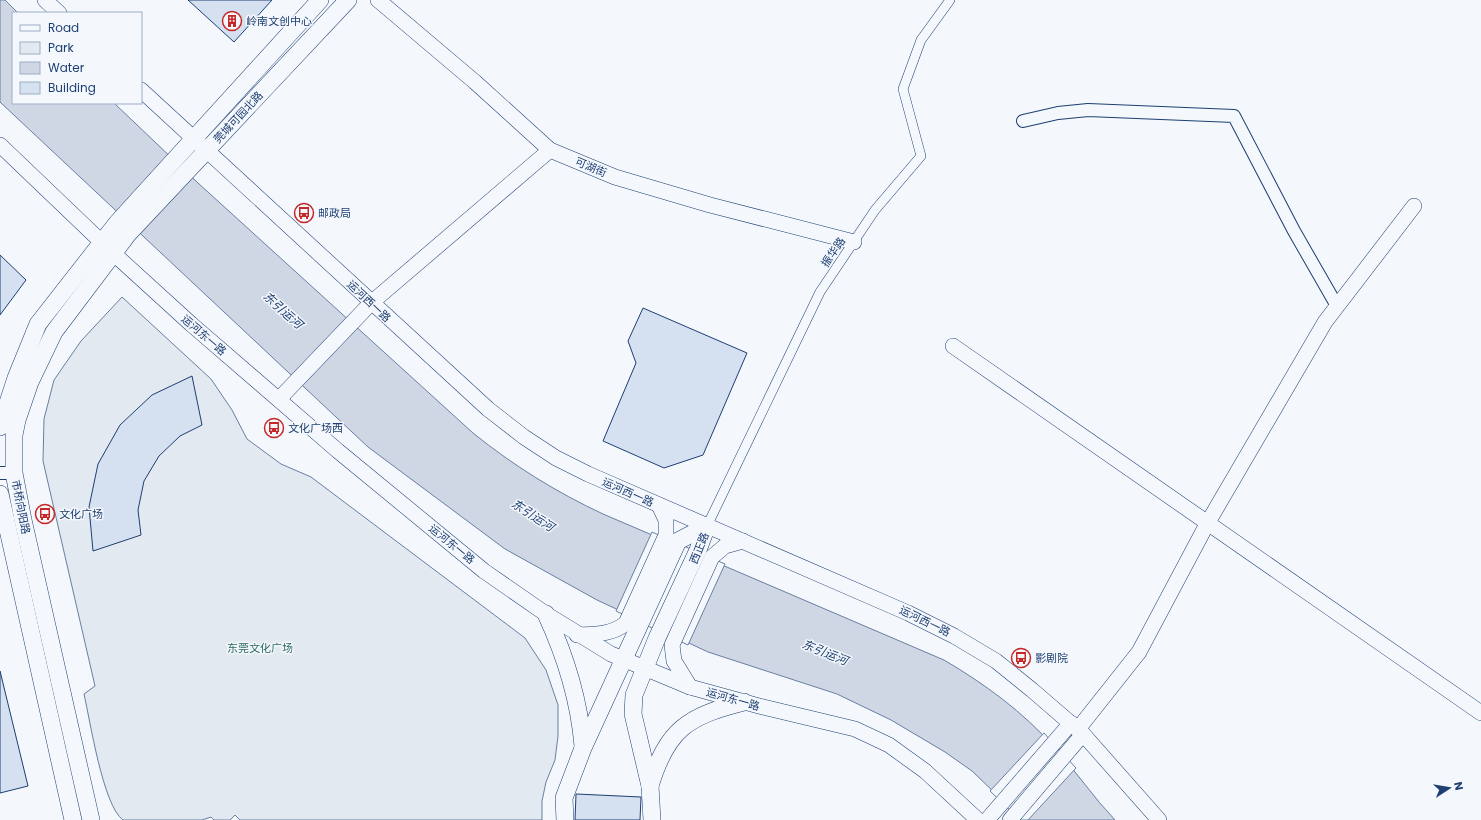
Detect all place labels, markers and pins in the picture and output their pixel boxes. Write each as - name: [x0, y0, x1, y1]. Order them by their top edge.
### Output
- building icon: 岭南文创中心: [221, 10, 243, 32]
- place label: 岭南文创中心: [246, 13, 312, 29]
- bus stop icon: 邮政局: [293, 202, 315, 224]
- place label: 邮政局: [318, 205, 351, 221]
- bus stop icon: 文化广场西: [263, 417, 285, 439]
- place label: 文化广场西: [288, 420, 343, 436]
- bus stop icon: 文化广场: [34, 503, 56, 525]
- place label: 文化广场: [59, 506, 103, 522]
- bus stop icon: 影剧院: [1010, 647, 1032, 669]
- place label: 影剧院: [1035, 650, 1068, 666]

